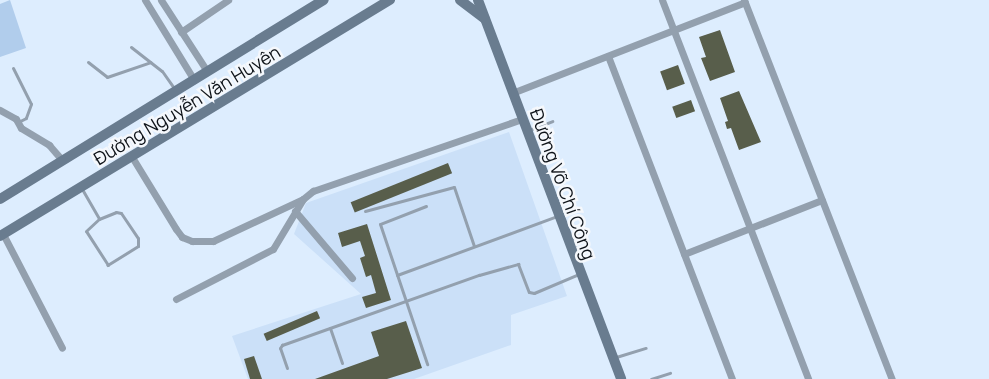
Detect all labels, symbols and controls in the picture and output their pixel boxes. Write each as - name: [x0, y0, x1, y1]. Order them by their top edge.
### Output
- street label: Đường Nguyễn Văn Huyên: [90, 41, 284, 169]
- street label: Đường Võ Chí Công: [526, 106, 600, 262]

